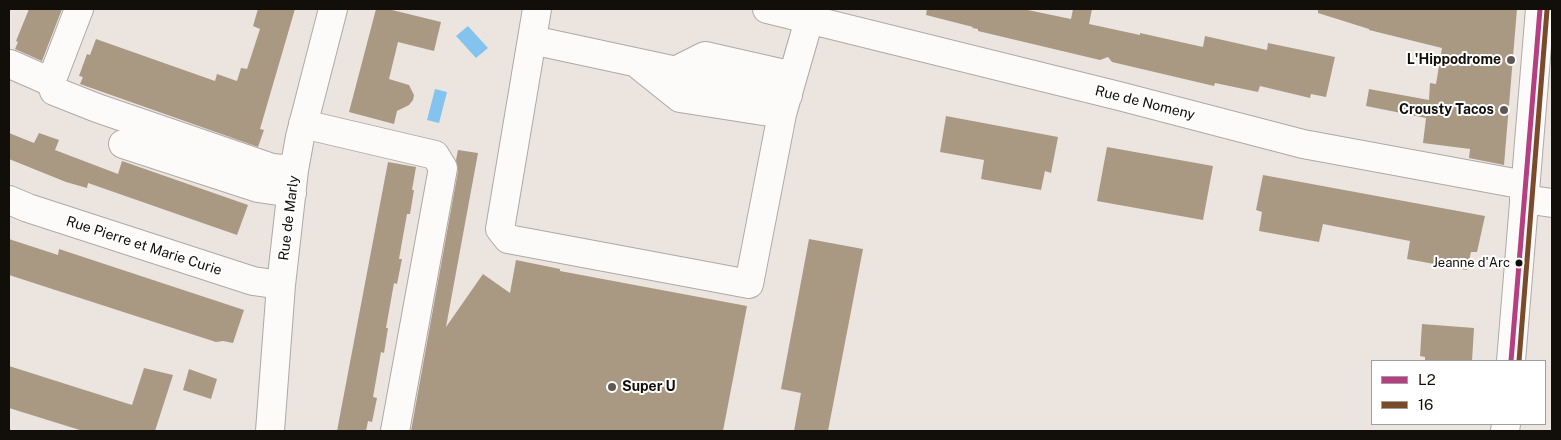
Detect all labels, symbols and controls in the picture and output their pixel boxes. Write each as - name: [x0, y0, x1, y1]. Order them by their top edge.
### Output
- place label: L'Hippodrome: [1407, 52, 1501, 68]
- marker: L'Hippodrome: [1505, 54, 1517, 66]
- street label: Rue de Nomeny: [1093, 82, 1197, 124]
- place label: Crousty Tacos: [1399, 102, 1494, 118]
- marker: Crousty Tacos: [1498, 104, 1510, 116]
- street label: Rue de Marly: [275, 175, 303, 261]
- street label: Rue Pierre et Marie Curie: [64, 213, 224, 279]
- place label: Jeanne d'Arc: [1433, 255, 1510, 271]
- marker: Jeanne d'Arc: [1514, 258, 1524, 268]
- legend: [1371, 360, 1546, 425]
- text: L2: [1418, 371, 1436, 388]
- place label: Super U: [622, 379, 676, 395]
- marker: Super U: [606, 381, 618, 393]
- text: 16: [1418, 396, 1433, 413]

